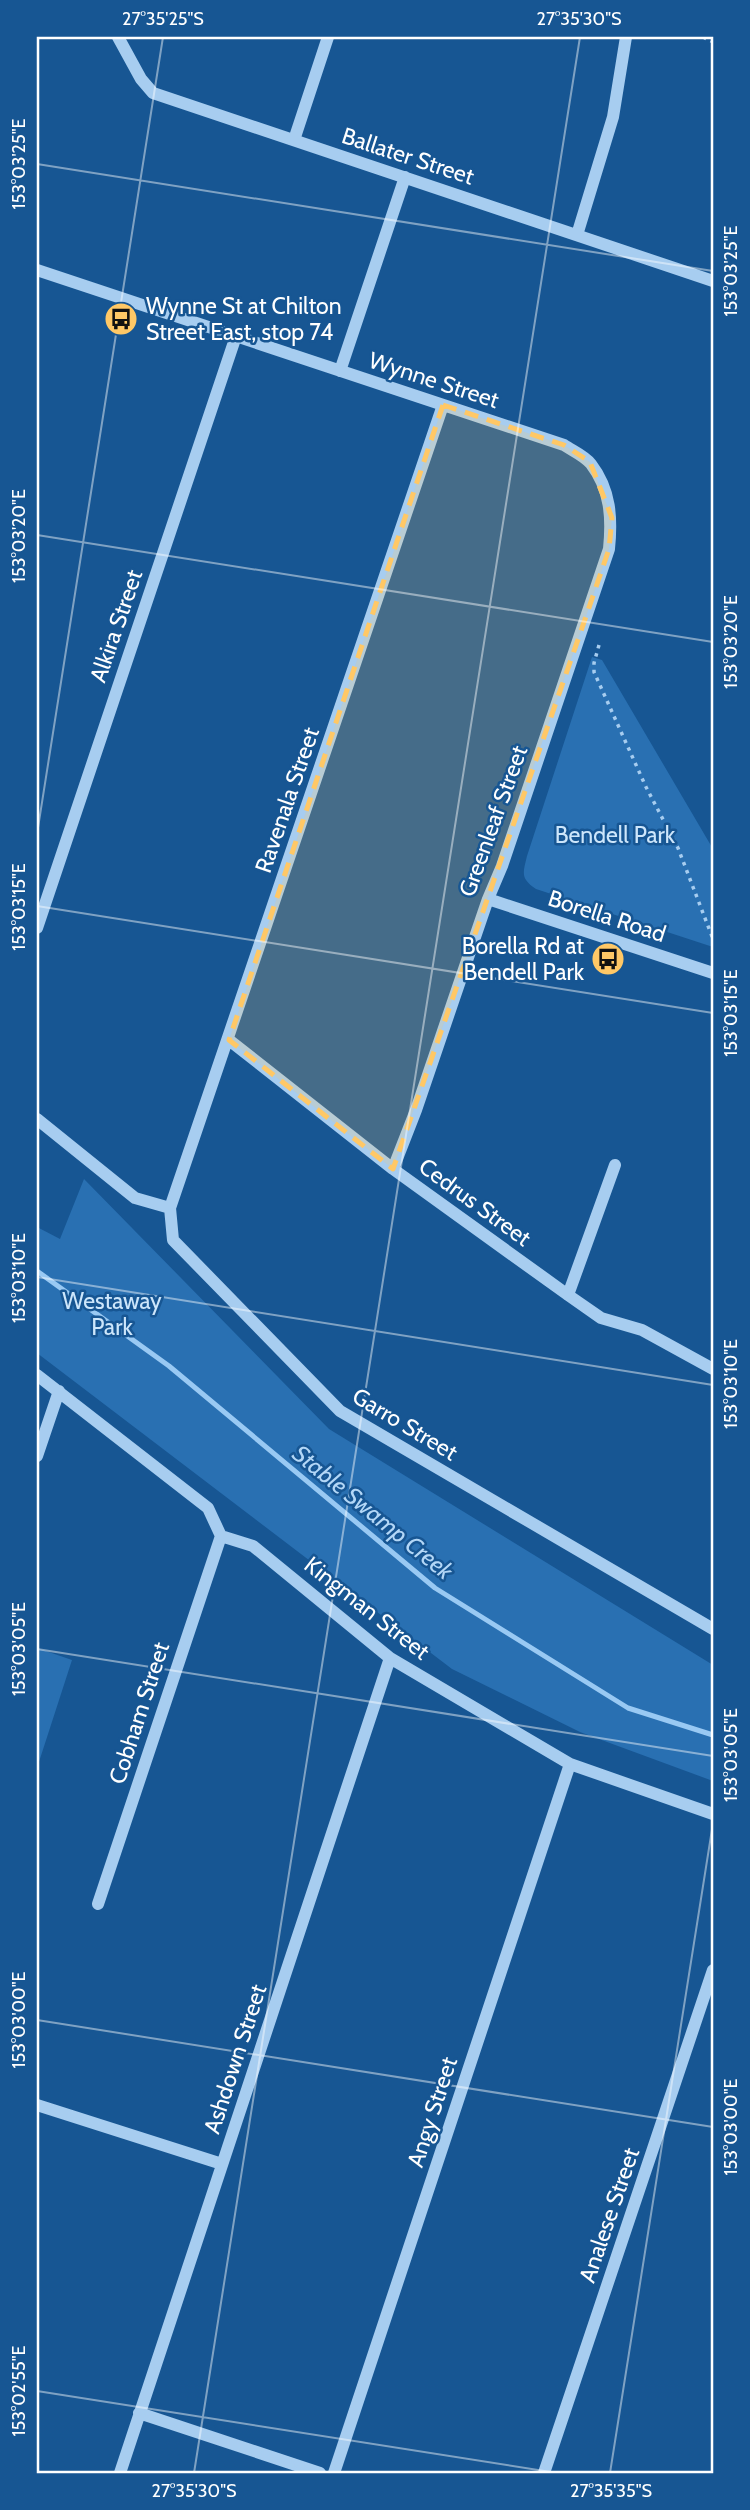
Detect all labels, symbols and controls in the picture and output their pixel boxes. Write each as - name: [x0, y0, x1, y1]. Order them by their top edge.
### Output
- text: 27°35'25"S: [122, 8, 204, 30]
- text: 27°35'30"S: [537, 8, 621, 30]
- text: 153°03'25"E: [8, 119, 30, 209]
- street label: Ballater Street: [338, 121, 478, 191]
- text: 153°03'25"E: [720, 226, 742, 316]
- place label: Wynne St at Chilton Street East, stop 74: [146, 292, 342, 346]
- bus stop icon: Wynne St at Chilton Street East, stop 74: [102, 300, 140, 338]
- street label: Wynne Street: [365, 346, 503, 414]
- text: 153°03'20"E: [8, 489, 30, 583]
- street label: Alkira Street: [84, 566, 148, 686]
- text: 153°03'20"E: [720, 595, 742, 689]
- street label: Ravenala Street: [249, 723, 325, 876]
- street label: Greenleaf Street: [453, 741, 533, 900]
- park label: Bendell Park: [555, 821, 676, 849]
- text: 153°03'15"E: [8, 863, 30, 951]
- street label: Borella Road: [545, 884, 669, 948]
- place label: Borella Rd at Bendell Park: [462, 932, 585, 986]
- bus stop icon: Borella Rd at Bendell Park: [589, 940, 627, 978]
- text: 153°03'15"E: [720, 969, 742, 1057]
- street label: Cedrus Street: [414, 1152, 537, 1252]
- text: 153°03'10"E: [8, 1233, 30, 1323]
- park label: Westaway Park: [62, 1287, 162, 1341]
- text: 153°03'10"E: [720, 1339, 742, 1429]
- street label: Garro Street: [347, 1382, 463, 1466]
- water label: Stable Swamp Creek: [287, 1439, 460, 1586]
- street label: Kingman Street: [299, 1550, 435, 1666]
- text: 153°03'05"E: [8, 1602, 30, 1696]
- street label: Cobham Street: [103, 1638, 175, 1787]
- text: 153°03'05"E: [720, 1708, 742, 1802]
- text: 153°03'00"E: [8, 1972, 30, 2068]
- street label: Ashdown Street: [198, 1981, 272, 2137]
- street label: Angy Street: [401, 2053, 463, 2171]
- text: 153°03'00"E: [720, 2079, 742, 2175]
- street label: Analese Street: [573, 2144, 645, 2286]
- text: 153°02'55"E: [8, 2346, 30, 2436]
- text: 27°35'30"S: [152, 2480, 236, 2502]
- text: 27°35'35"S: [570, 2480, 652, 2502]

